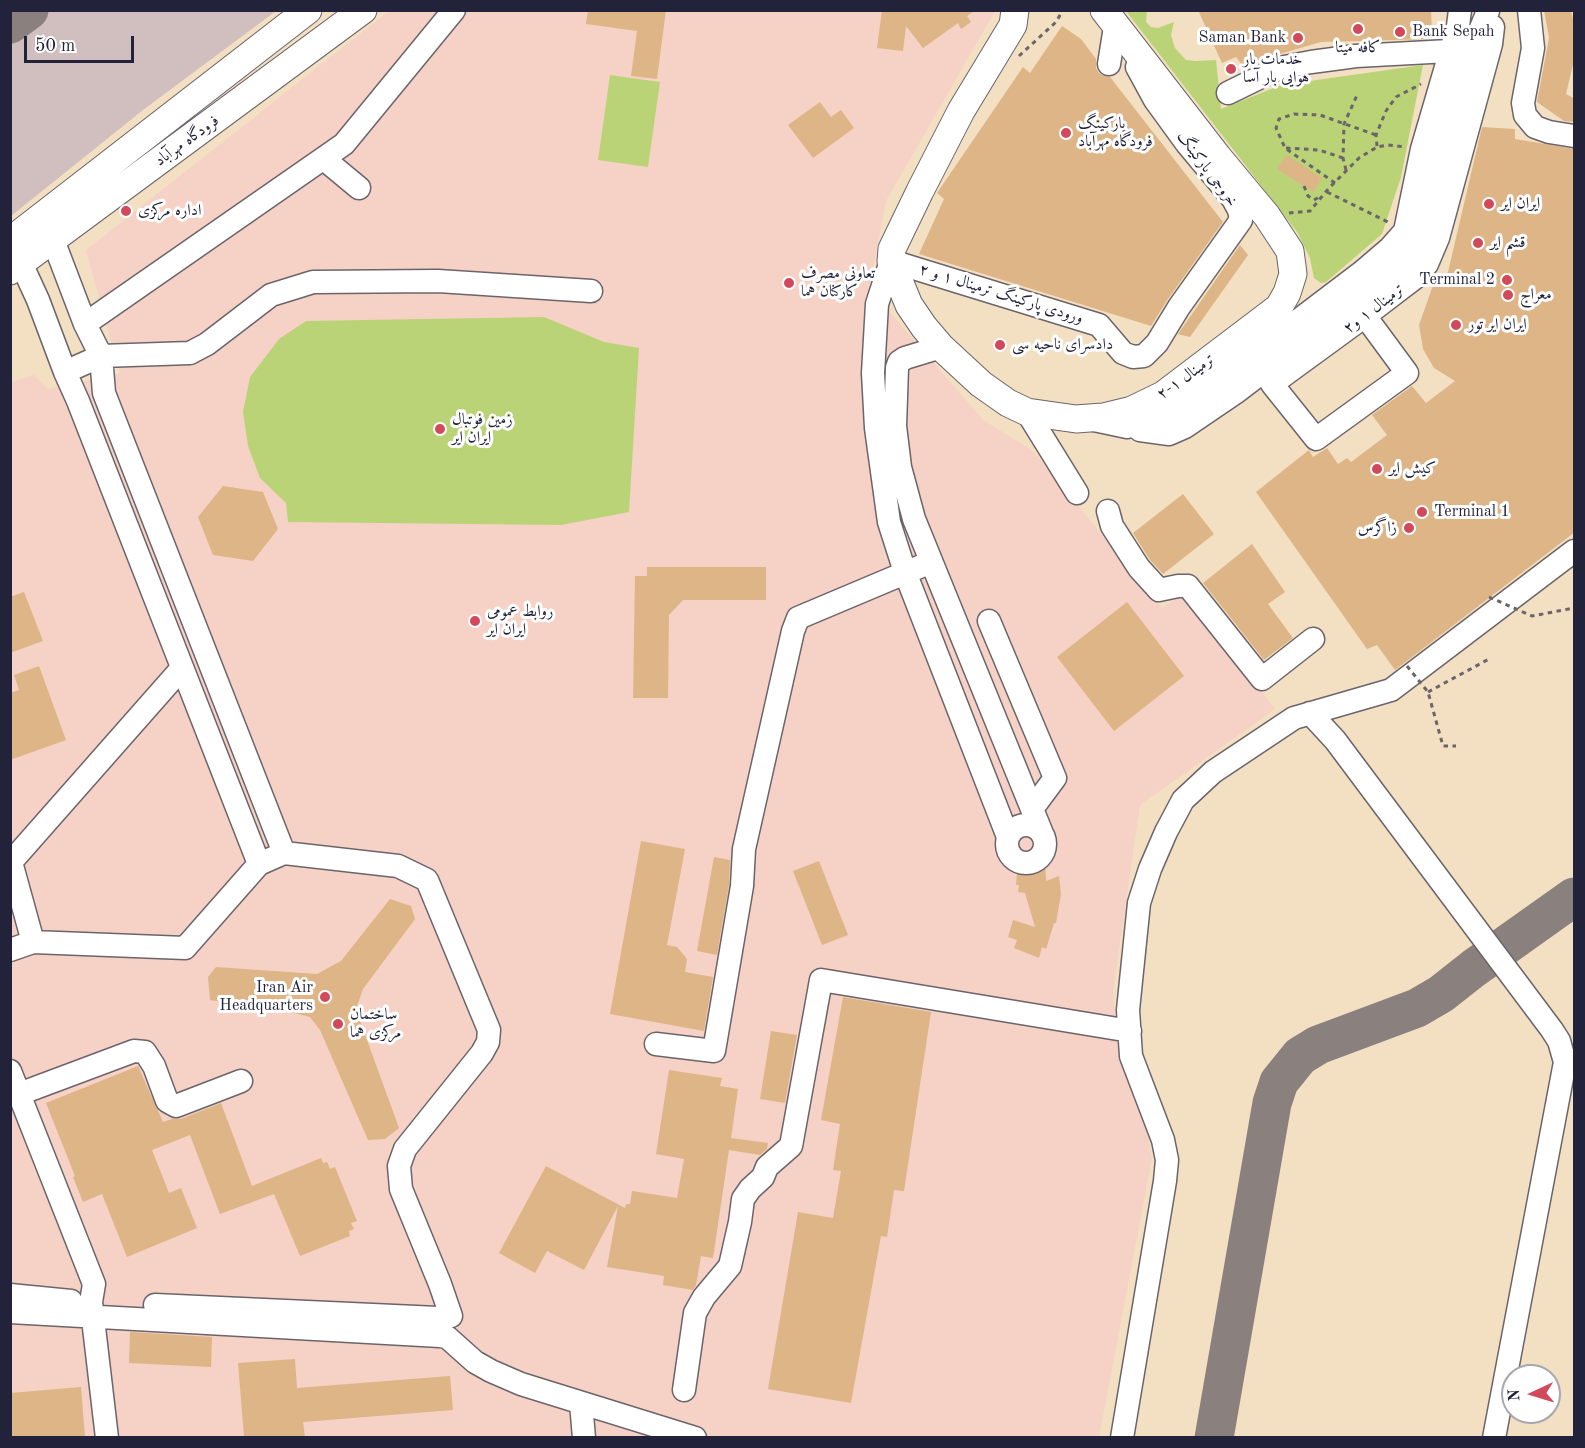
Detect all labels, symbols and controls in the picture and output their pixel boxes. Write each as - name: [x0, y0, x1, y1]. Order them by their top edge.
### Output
- marker: کافه میتا: [1351, 22, 1365, 36]
- place label: Bank Sepah: [1412, 22, 1495, 42]
- scale bar: [27, 24, 136, 62]
- marker: Bank Sepah: [1393, 25, 1407, 39]
- place label: Saman Bank: [1199, 28, 1286, 48]
- marker: Saman Bank: [1291, 31, 1305, 45]
- text: 50 m: [35, 37, 75, 55]
- place label: کافه میتا: [1335, 38, 1381, 58]
- place label: خدمات بار هوایی بار آسا: [1243, 50, 1309, 88]
- marker: خدمات بار هوایی بار آسا: [1224, 62, 1238, 76]
- street label: فرودگاه مهرآباد: [151, 111, 223, 171]
- place label: پارکینگ فرودگاه مهرآباد: [1078, 114, 1153, 152]
- marker: پارکینگ فرودگاه مهرآباد: [1059, 126, 1073, 140]
- street label: خروجی پارکینگ: [1172, 127, 1242, 211]
- place label: ایران ایر: [1501, 194, 1540, 214]
- marker: ایران ایر: [1482, 197, 1496, 211]
- place label: اداره مرکزی: [138, 201, 201, 221]
- marker: اداره مرکزی: [119, 204, 133, 218]
- place label: قشم ایر: [1490, 233, 1525, 253]
- marker: قشم ایر: [1471, 236, 1485, 250]
- street label: ورودی پارکینگ ترمینال ۱ و ۲: [917, 260, 1085, 328]
- place label: تعاونی مصرف کارکنان هما: [801, 264, 875, 302]
- place label: Terminal 2: [1419, 270, 1495, 290]
- marker: Terminal 2: [1500, 273, 1514, 287]
- marker: تعاونی مصرف کارکنان هما: [782, 276, 796, 290]
- street label: ترمینال ۱ و۲: [1340, 280, 1408, 338]
- place label: معراج: [1520, 285, 1552, 305]
- marker: معراج: [1501, 288, 1515, 302]
- place label: ایران ایر تور: [1468, 315, 1527, 335]
- marker: ایران ایر تور: [1449, 318, 1463, 332]
- place label: دادسرای ناحیه سی: [1012, 335, 1113, 355]
- marker: دادسرای ناحیه سی: [993, 338, 1007, 352]
- street label: ترمینال ۱-۲: [1153, 350, 1219, 404]
- place label: زمین فوتبال ایران ایر: [452, 410, 513, 448]
- marker: زمین فوتبال ایران ایر: [433, 422, 447, 436]
- place label: کیش ایر: [1389, 459, 1436, 479]
- marker: کیش ایر: [1370, 462, 1384, 476]
- place label: Terminal 1: [1434, 502, 1510, 522]
- marker: Terminal 1: [1415, 505, 1429, 519]
- place label: زاگرس: [1358, 518, 1397, 538]
- marker: زاگرس: [1402, 521, 1416, 535]
- place label: روابط عمومی ایران ایر: [487, 602, 553, 640]
- marker: روابط عمومی ایران ایر: [468, 614, 482, 628]
- place label: Iran Air Headquarters: [219, 978, 313, 1016]
- marker: Iran Air Headquarters: [318, 990, 332, 1004]
- place label: ساختمان مرکزی هما: [350, 1005, 401, 1043]
- marker: ساختمان مرکزی هما: [331, 1017, 345, 1031]
- north arrow: [1501, 1364, 1561, 1424]
- text: N: [1507, 1388, 1523, 1402]

